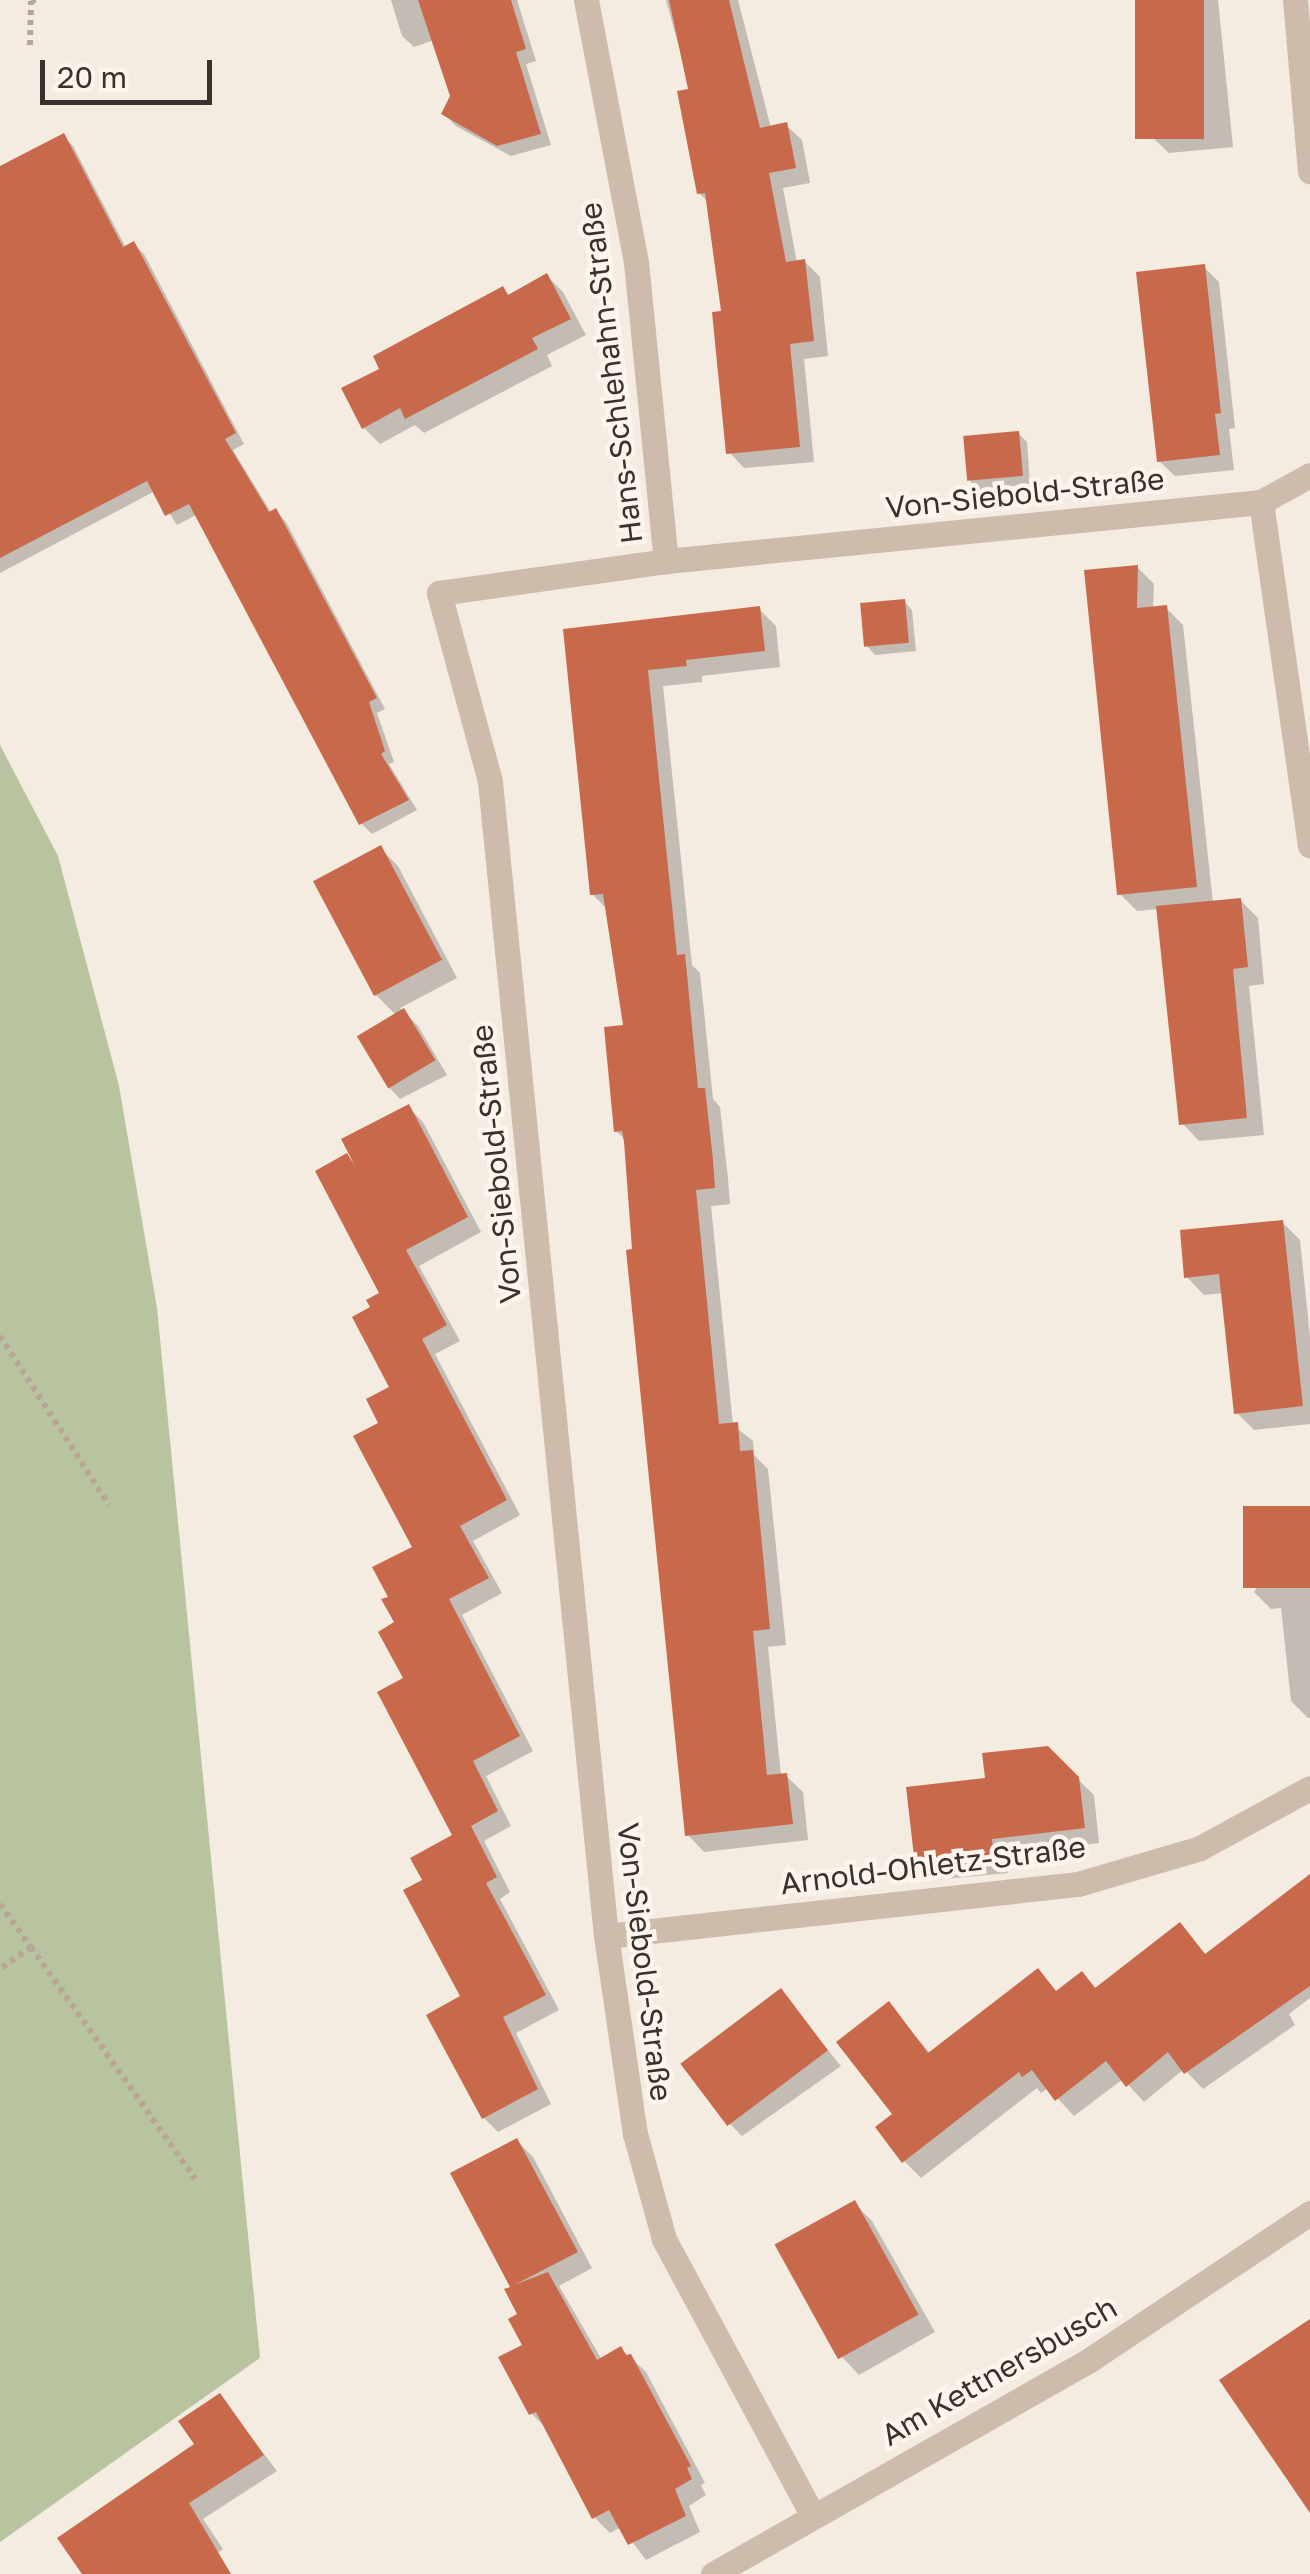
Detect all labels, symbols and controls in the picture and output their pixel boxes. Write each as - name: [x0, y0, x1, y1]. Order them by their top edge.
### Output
- scale bar: [45, 40, 218, 102]
- text: 20 m: [57, 59, 127, 95]
- street label: Hans-Schlehahn-Straße: [572, 200, 650, 546]
- street label: Von-Siebold-Straße: [884, 460, 1166, 526]
- street label: Von-Siebold-Straße: [463, 1023, 529, 1305]
- street label: Von-Siebold-Straße: [610, 1821, 680, 2103]
- street label: Arnold-Ohletz-Straße: [778, 1828, 1088, 1902]
- street label: Am Kettnersbusch: [875, 2289, 1123, 2453]

